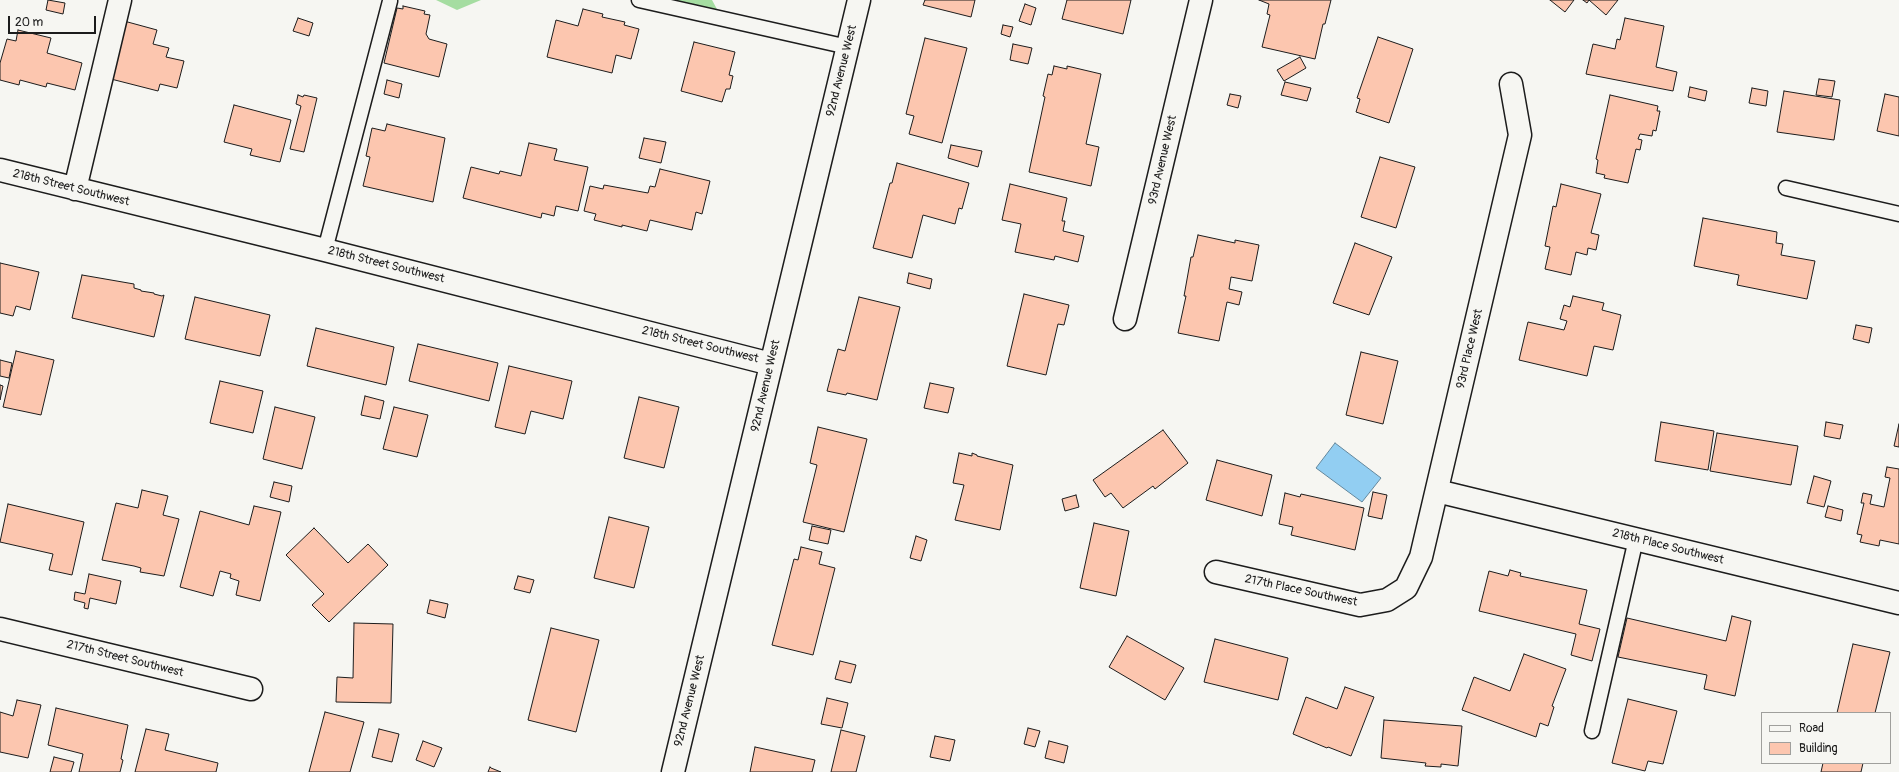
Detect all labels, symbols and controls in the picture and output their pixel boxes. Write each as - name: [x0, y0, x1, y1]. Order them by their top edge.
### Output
- scale bar: [10, 8, 98, 34]
- text: 20 m: [15, 15, 43, 30]
- street label: 92nd Avenue West: [824, 24, 860, 118]
- street label: 93rd Avenue West: [1146, 114, 1180, 206]
- street label: 218th Street Southwest: [11, 167, 131, 209]
- street label: 218th Street Southwest: [326, 244, 446, 286]
- street label: 93rd Place West: [1454, 308, 1486, 390]
- street label: 218th Street Southwest: [640, 324, 760, 366]
- street label: 92nd Avenue West: [748, 339, 784, 433]
- street label: 218th Place Southwest: [1611, 526, 1725, 568]
- street label: 217th Place Southwest: [1243, 572, 1359, 610]
- street label: 217th Street Southwest: [65, 637, 185, 681]
- street label: 92nd Avenue West: [672, 654, 708, 748]
- legend: [1761, 712, 1891, 764]
- text: Road: [1799, 721, 1824, 736]
- text: Building: [1799, 741, 1838, 756]

